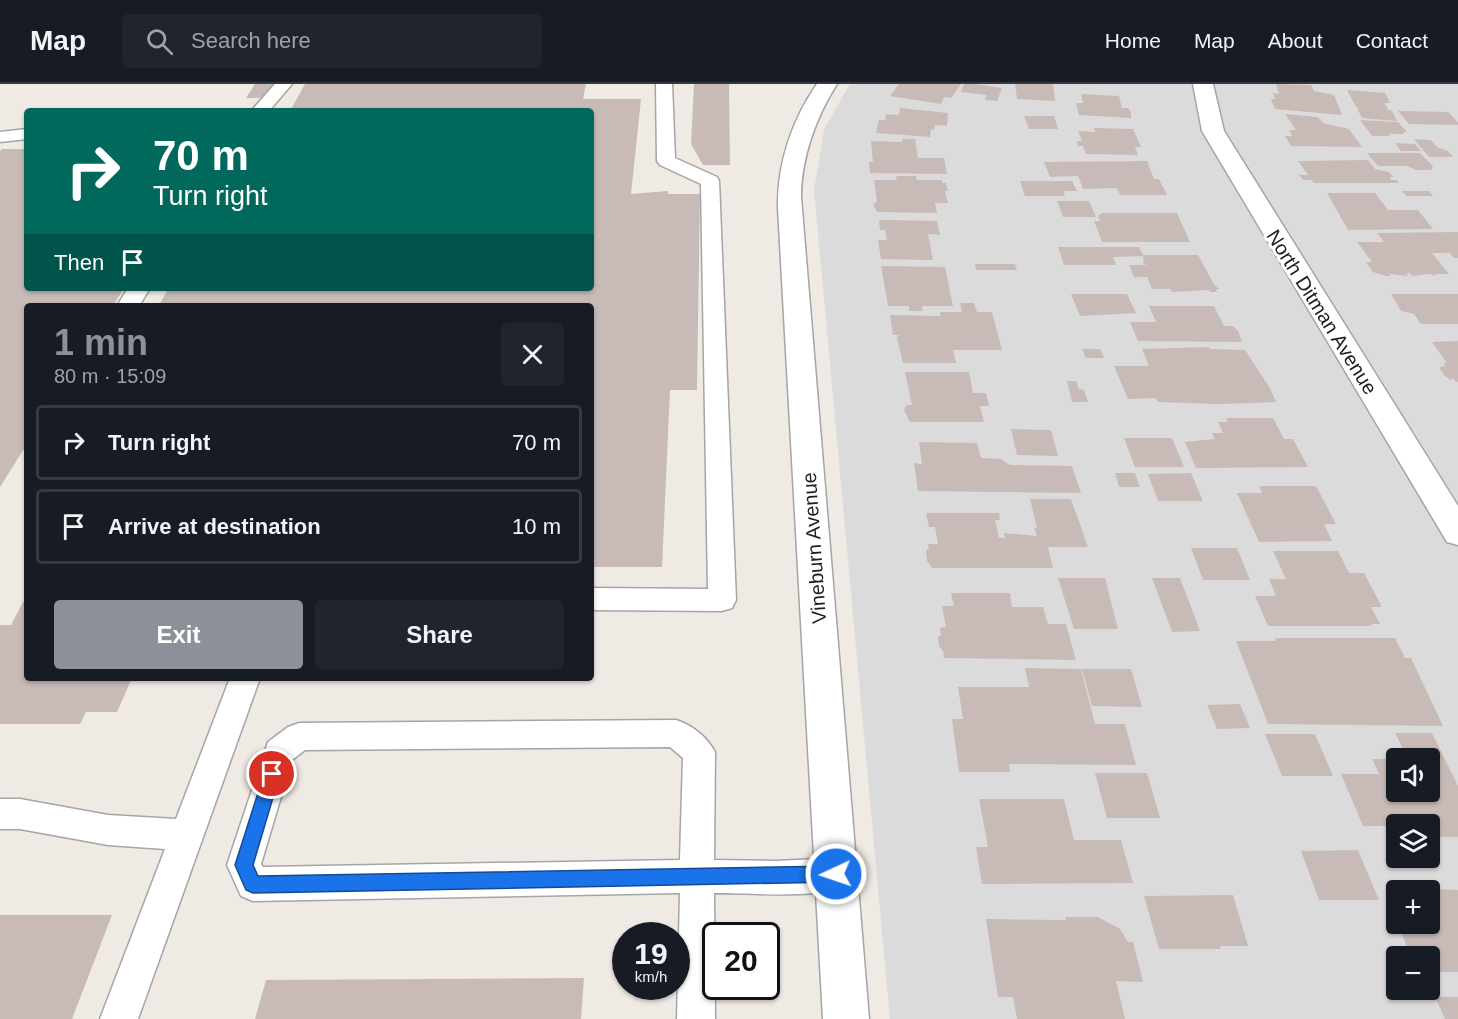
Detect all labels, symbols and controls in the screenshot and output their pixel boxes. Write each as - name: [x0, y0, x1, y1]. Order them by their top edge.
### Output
- search box: [122, 14, 542, 68]
- text: Map: [30, 25, 86, 56]
- icon: search: [143, 25, 176, 58]
- text: Search here: [191, 28, 311, 53]
- text: Home: [1105, 29, 1161, 52]
- text: Map: [1194, 29, 1235, 52]
- text: About: [1268, 29, 1323, 52]
- text: Contact: [1356, 29, 1428, 52]
- icon: right: [54, 132, 132, 210]
- text: 70 m: [153, 132, 249, 179]
- text: Turn right: [153, 181, 268, 211]
- street label: North Ditman Avenue: [1262, 226, 1382, 398]
- icon: arrive: [116, 246, 149, 279]
- text: Then: [54, 250, 104, 275]
- text: 1 min: [54, 322, 148, 363]
- button: close: [501, 323, 564, 386]
- text: 80 m · 15:09: [54, 365, 166, 387]
- icon: right: [57, 426, 90, 459]
- text: Turn right: [108, 430, 210, 455]
- text: 70 m: [512, 430, 561, 455]
- street label: Vineburn Avenue: [798, 472, 830, 624]
- icon: arrive: [57, 510, 90, 543]
- text: Arrive at destination: [108, 514, 321, 539]
- text: 10 m: [512, 514, 561, 539]
- button: Exit: [54, 600, 303, 669]
- button: Share: [315, 600, 564, 669]
- pin: [246, 748, 297, 799]
- map controls: [1386, 748, 1440, 1000]
- button: sound: [1386, 748, 1440, 802]
- icon: arrive: [255, 757, 288, 790]
- button: layers: [1386, 814, 1440, 868]
- position arrow: [804, 842, 868, 906]
- button: +: [1386, 880, 1440, 934]
- speed limit sign: 20: [702, 922, 780, 1000]
- text: 19: [634, 937, 668, 970]
- button: −: [1386, 946, 1440, 1000]
- text: km/h: [635, 968, 667, 985]

